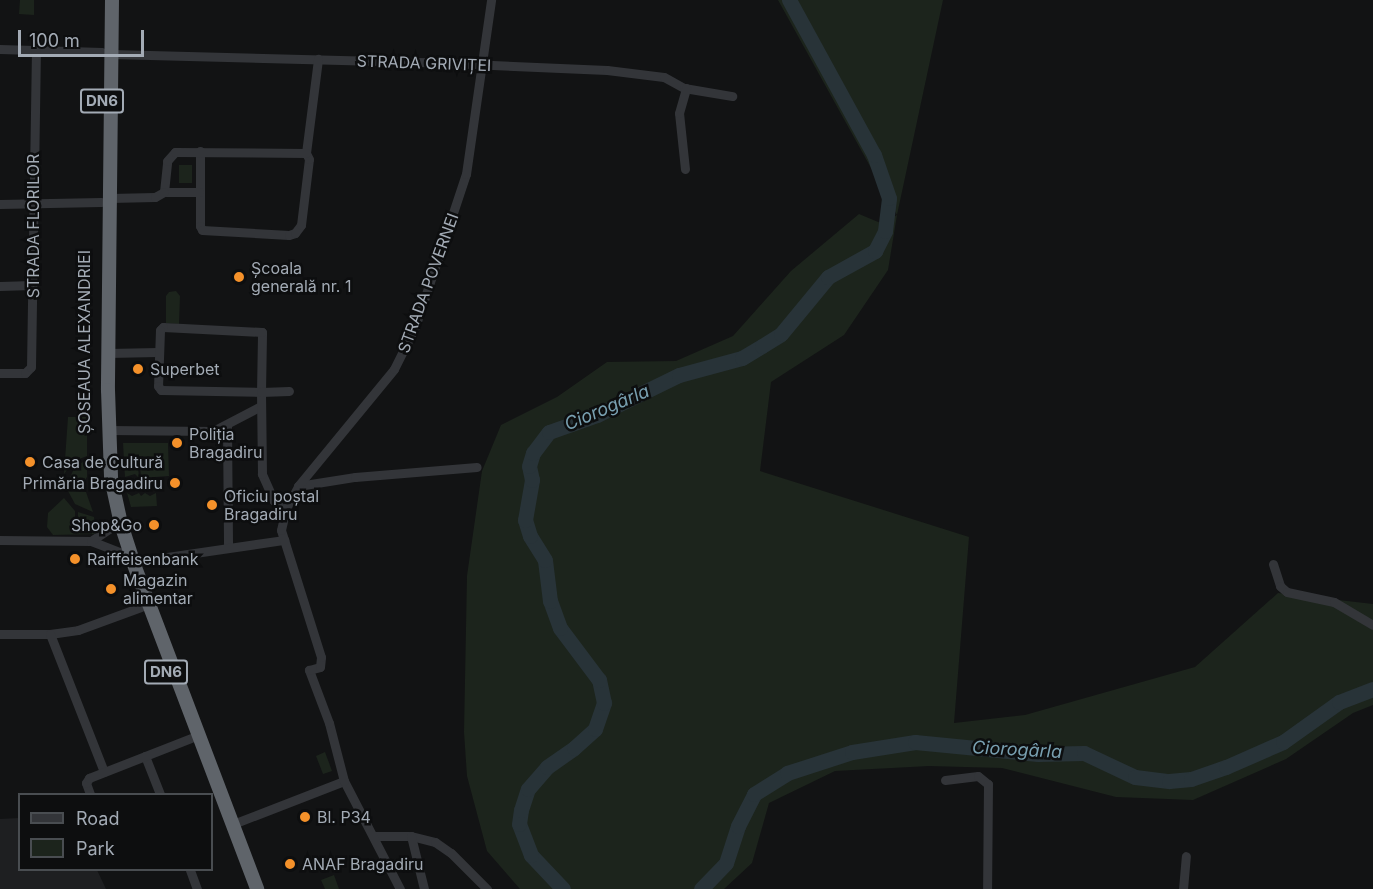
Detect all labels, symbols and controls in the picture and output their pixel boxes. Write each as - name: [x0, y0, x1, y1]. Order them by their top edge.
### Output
- scale bar: [21, 18, 147, 56]
- text: 100 m: [29, 30, 80, 51]
- street label: STRADA GRIVIȚEI: [356, 51, 492, 75]
- road number: DN6: [80, 89, 124, 113]
- street label: STRADA FLORILOR: [23, 154, 43, 298]
- street label: STRADA POVERNEI: [394, 211, 462, 355]
- street label: ȘOSEAUA ALEXANDRIEI: [74, 250, 94, 434]
- place label: Școala generală nr. 1: [251, 258, 351, 296]
- marker: Școala generală nr. 1: [232, 270, 246, 284]
- place label: Superbet: [150, 359, 219, 379]
- marker: Superbet: [131, 362, 145, 376]
- water label: Ciorogârla: [561, 380, 653, 436]
- place label: Poliția Bragadiru: [189, 424, 262, 462]
- marker: Poliția Bragadiru: [170, 436, 184, 450]
- place label: Casa de Cultură: [42, 452, 163, 472]
- marker: Casa de Cultură: [23, 455, 37, 469]
- place label: Primăria Bragadiru: [23, 473, 163, 493]
- marker: Primăria Bragadiru: [168, 476, 182, 490]
- place label: Oficiu poștal Bragadiru: [224, 486, 319, 524]
- marker: Oficiu poștal Bragadiru: [205, 498, 219, 512]
- place label: Shop&Go: [71, 515, 142, 535]
- marker: Shop&Go: [147, 518, 161, 532]
- place label: Raiffeisenbank: [87, 549, 198, 569]
- marker: Raiffeisenbank: [68, 552, 82, 566]
- place label: Magazin alimentar: [123, 570, 193, 608]
- marker: Magazin alimentar: [104, 582, 118, 596]
- road number: DN6: [144, 660, 188, 684]
- water label: Ciorogârla: [971, 737, 1063, 763]
- legend: [18, 793, 213, 871]
- place label: Bl. P34: [317, 807, 371, 827]
- text: Road: [76, 808, 119, 829]
- marker: Bl. P34: [298, 810, 312, 824]
- text: Park: [76, 838, 115, 859]
- place label: ANAF Bragadiru: [302, 854, 424, 874]
- marker: ANAF Bragadiru: [283, 857, 297, 871]

